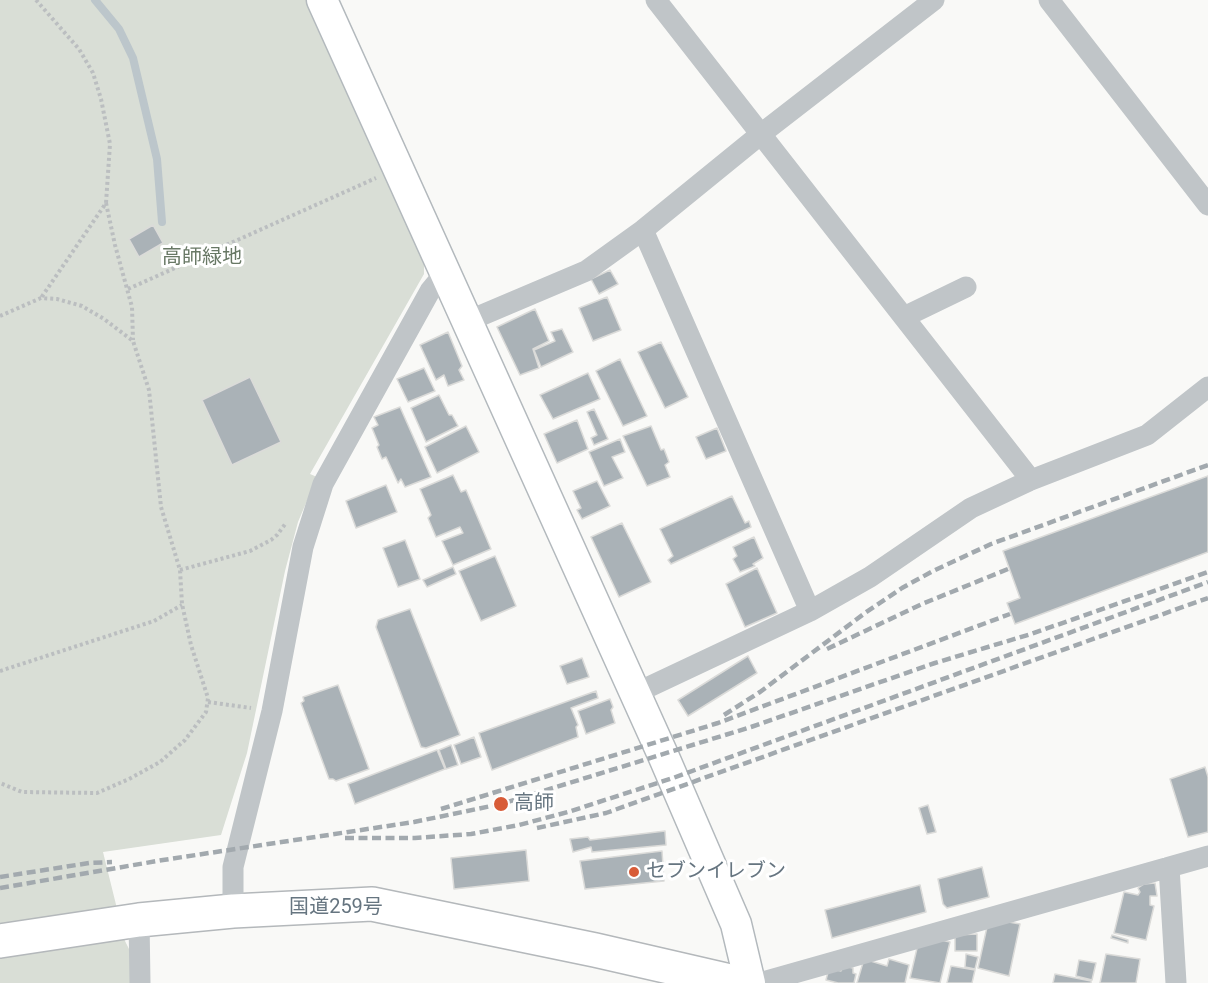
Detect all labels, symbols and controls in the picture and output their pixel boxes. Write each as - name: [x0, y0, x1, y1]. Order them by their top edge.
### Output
- park label: 高師緑地: [162, 246, 242, 270]
- place label: 高師: [514, 792, 554, 816]
- marker: 高師: [492, 795, 510, 813]
- place label: セブンイレブン: [646, 860, 786, 884]
- marker: セブンイレブン: [627, 865, 641, 879]
- street label: 国道259号: [289, 896, 383, 920]

